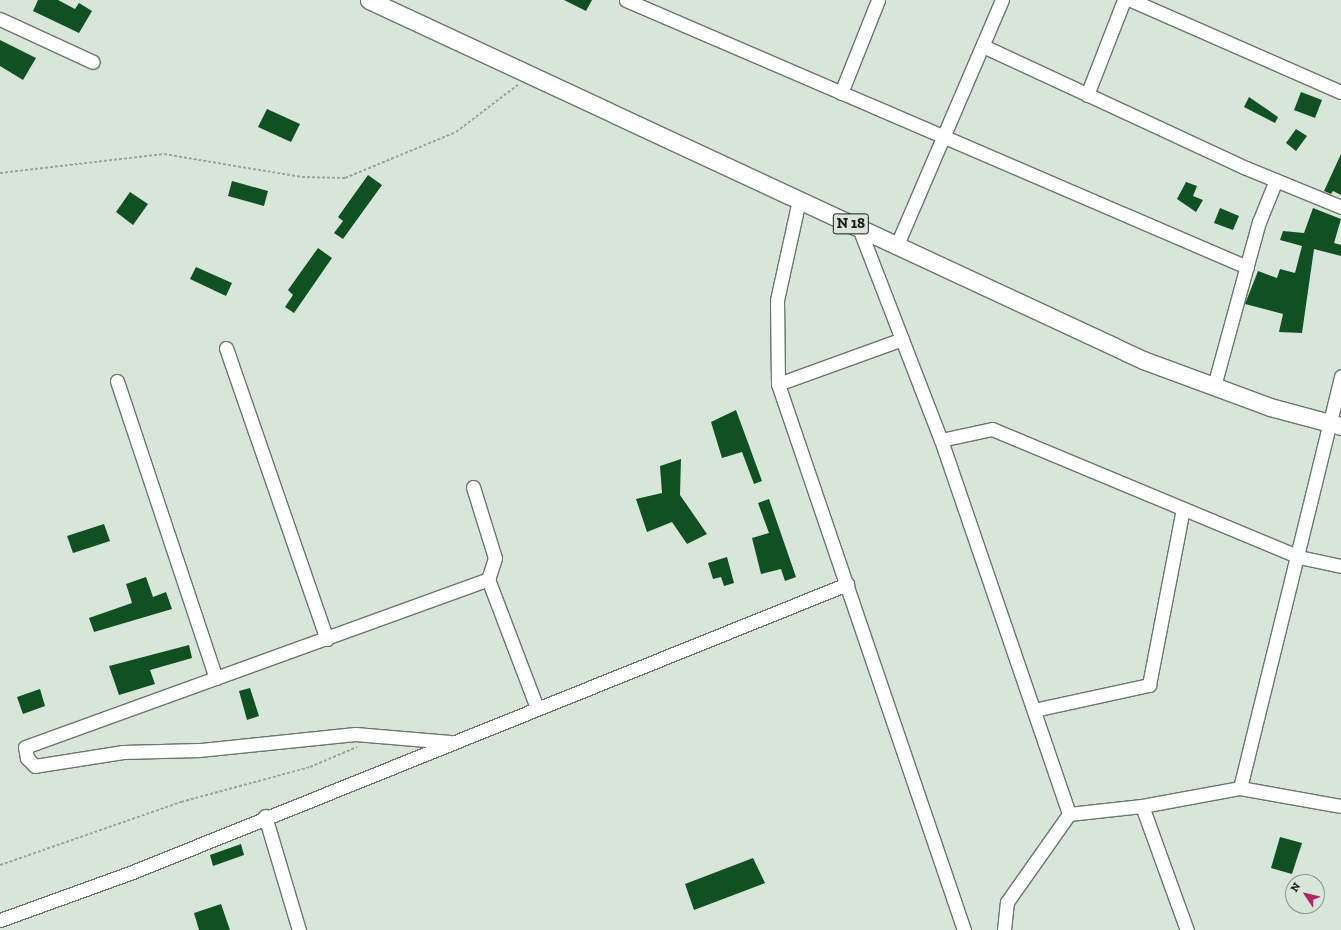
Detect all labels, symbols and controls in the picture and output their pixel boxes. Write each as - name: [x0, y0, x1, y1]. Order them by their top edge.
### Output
- road number: N 18: [832, 211, 870, 237]
- north arrow: [1285, 874, 1325, 914]
- text: N: [1288, 880, 1303, 895]

